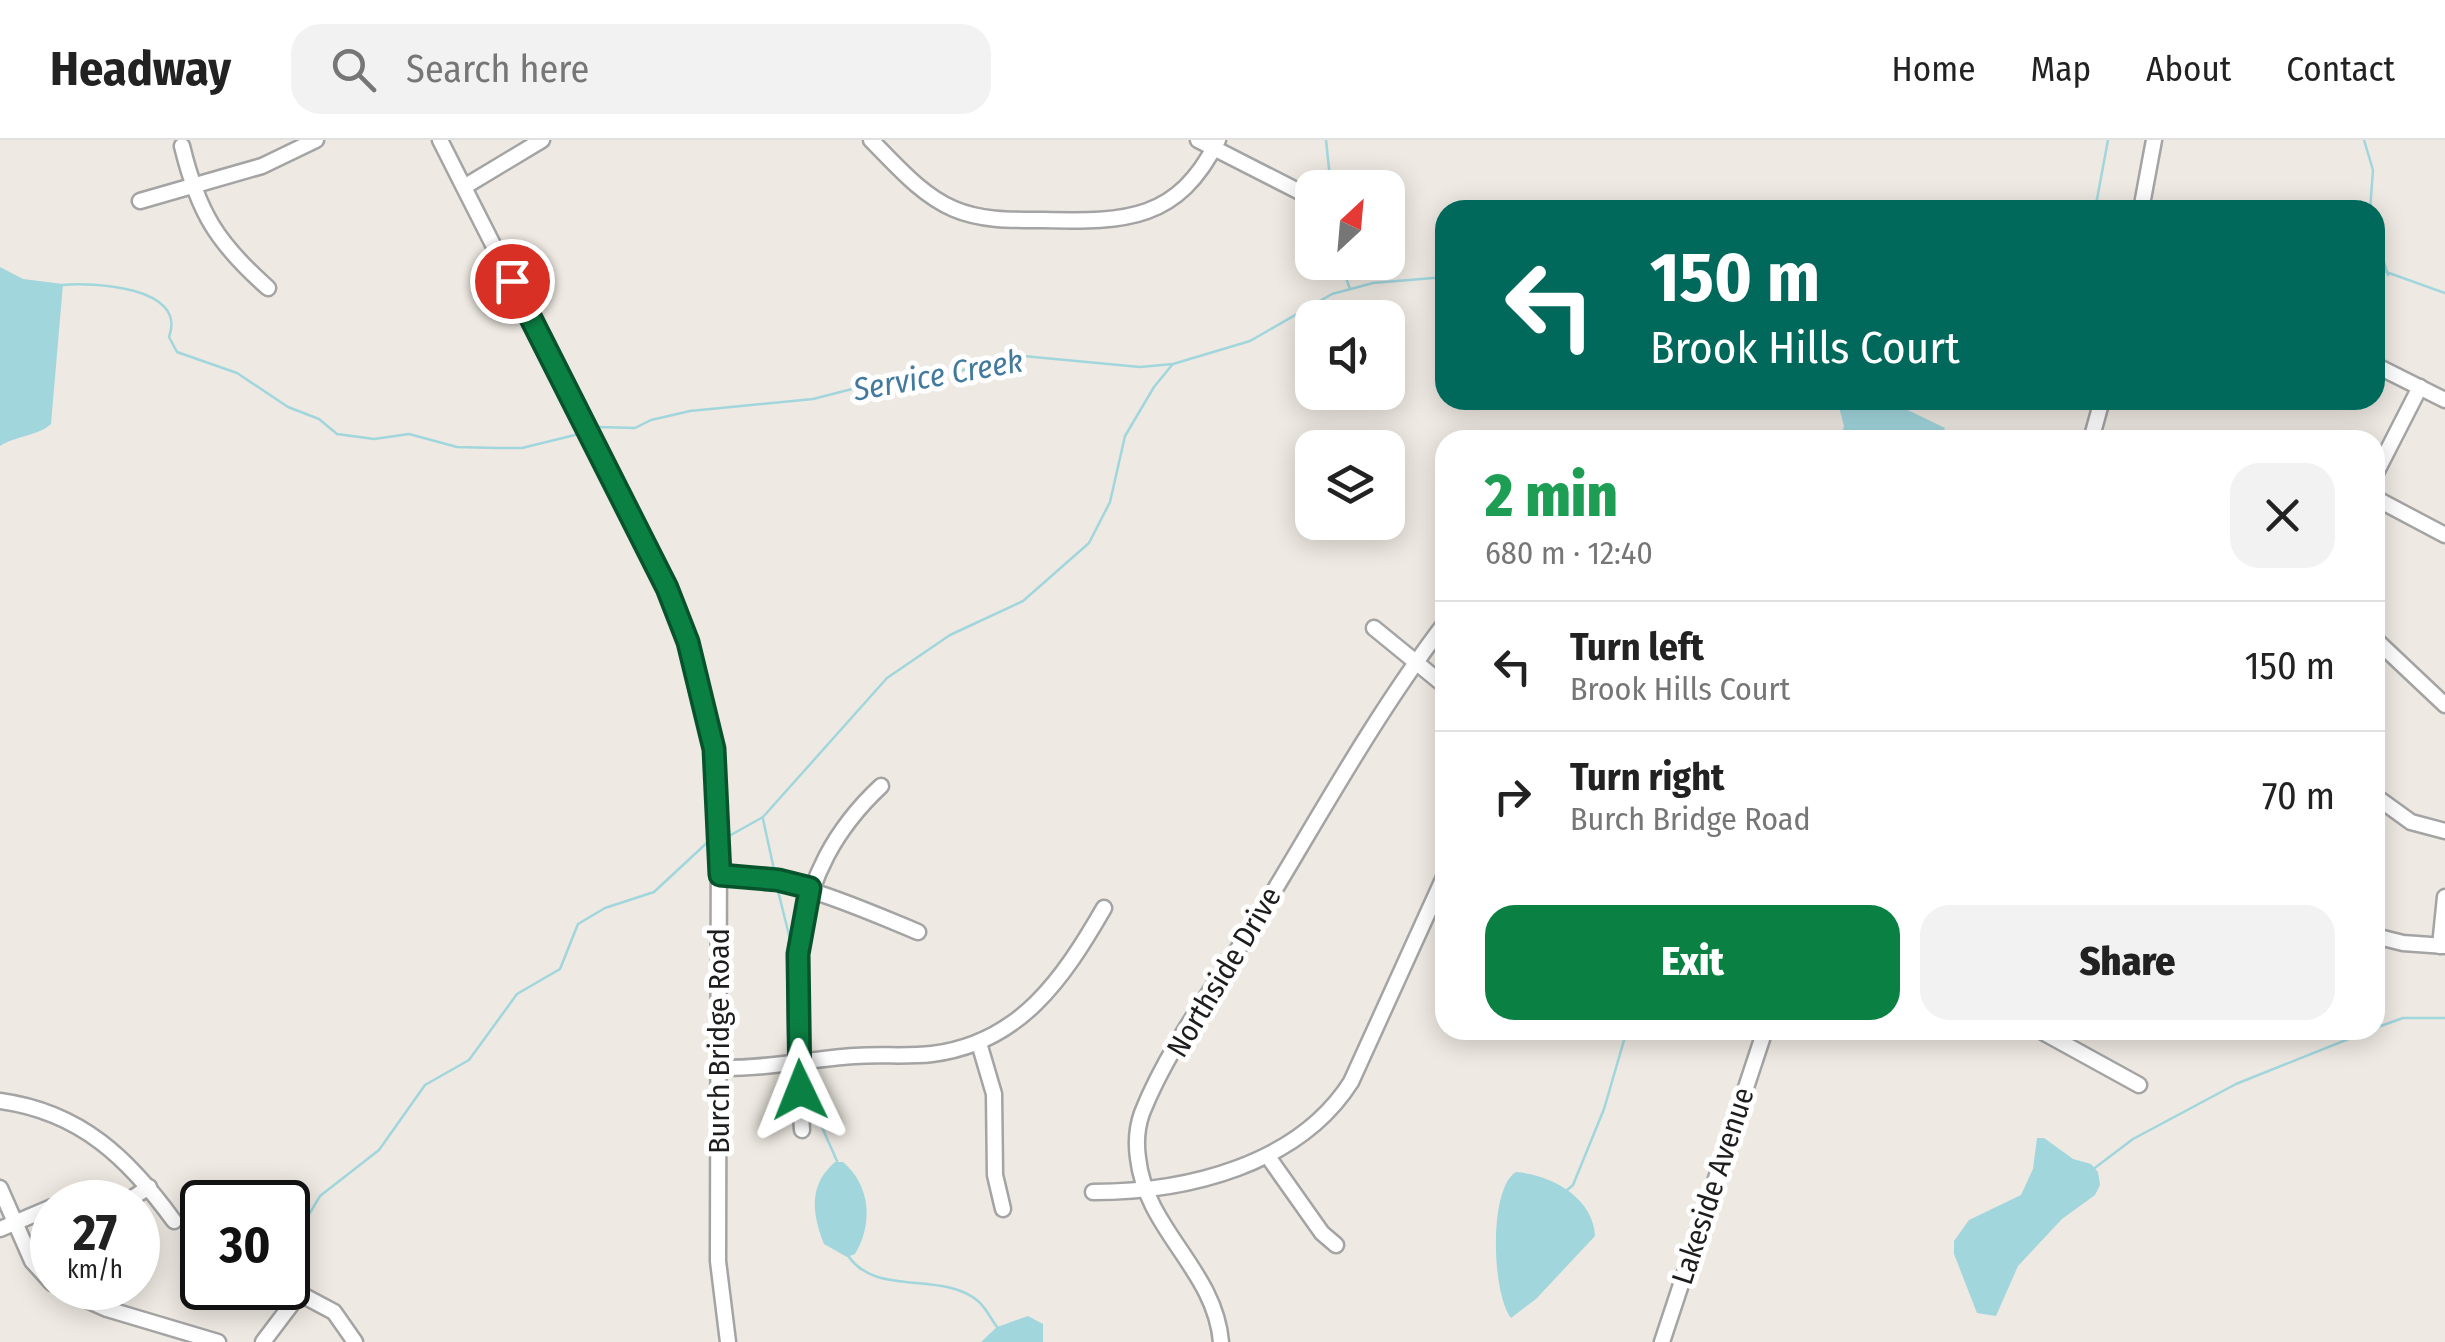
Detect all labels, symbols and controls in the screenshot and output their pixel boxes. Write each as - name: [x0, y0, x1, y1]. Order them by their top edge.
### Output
- search box: [291, 24, 991, 114]
- text: Headway: [50, 40, 231, 98]
- icon: search: [326, 42, 381, 97]
- text: Search here: [406, 46, 589, 92]
- text: Home: [1892, 48, 1975, 90]
- text: Map: [2030, 48, 2091, 90]
- text: About: [2146, 48, 2231, 90]
- text: Contact: [2286, 48, 2395, 90]
- north arrow: [1295, 170, 1405, 280]
- map controls: [1295, 170, 1405, 540]
- text: 150 m: [1650, 236, 1820, 320]
- pin: [470, 239, 555, 324]
- icon: left: [1485, 240, 1615, 370]
- icon: arrive: [485, 254, 540, 309]
- button: sound: [1295, 300, 1405, 410]
- text: Brook Hills Court: [1650, 321, 1960, 375]
- water label: Service Creek: [849, 341, 1026, 409]
- button: layers: [1295, 430, 1405, 540]
- text: 2 min: [1485, 460, 1618, 532]
- button: close: [2230, 463, 2335, 568]
- text: 680 m · 12:40: [1485, 534, 1653, 572]
- text: Turn left: [1570, 624, 1704, 670]
- icon: left: [1485, 639, 1540, 694]
- text: 150 m: [2245, 643, 2335, 689]
- text: Brook Hills Court: [1570, 670, 1790, 708]
- text: Turn right: [1570, 754, 1724, 800]
- icon: right: [1485, 769, 1540, 824]
- text: 70 m: [2262, 773, 2335, 819]
- text: Burch Bridge Road: [1570, 800, 1811, 838]
- street label: Northside Drive: [1159, 880, 1289, 1064]
- button: Exit: [1485, 905, 1900, 1020]
- button: Share: [1920, 905, 2335, 1020]
- street label: Burch Bridge Road: [701, 928, 737, 1154]
- position arrow: [748, 1038, 852, 1142]
- street label: Lakeside Avenue: [1664, 1083, 1762, 1289]
- speed limit sign: 30: [180, 1180, 310, 1310]
- text: 27: [73, 1203, 117, 1263]
- text: km/h: [67, 1255, 123, 1285]

